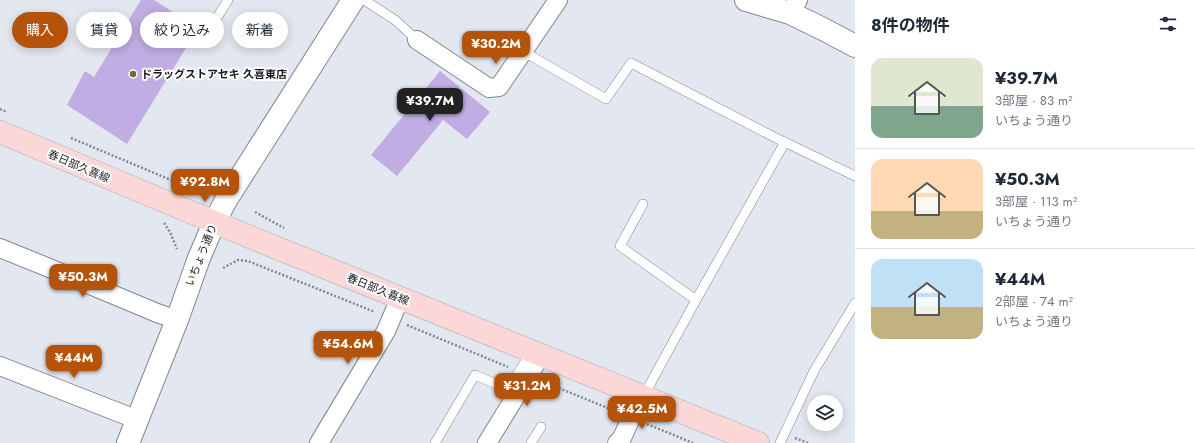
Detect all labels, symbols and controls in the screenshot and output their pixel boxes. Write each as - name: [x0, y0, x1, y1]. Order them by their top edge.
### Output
- chip: 購入: [12, 12, 68, 48]
- chip: 賃貸: [76, 12, 132, 48]
- chip: 絞り込み: [140, 12, 224, 48]
- chip: 新着: [232, 12, 288, 48]
- text: 8件の物件: [871, 13, 950, 37]
- icon: filters: [1157, 13, 1179, 35]
- pin: ¥30.2M: [463, 31, 529, 65]
- text: ¥30.2M: [471, 34, 521, 53]
- place label: ドラッグストアセキ 久喜東店: [141, 66, 287, 82]
- text: ¥39.7M: [995, 66, 1058, 90]
- marker: ドラッグストアセキ 久喜東店: [128, 69, 138, 79]
- icon: home: [903, 74, 951, 122]
- pin: ¥39.7M: [397, 88, 463, 122]
- text: ¥39.7M: [406, 91, 454, 110]
- text: 3部屋 · 83 m²: [995, 91, 1073, 110]
- text: いちょう通り: [995, 111, 1073, 130]
- street label: 春日部久喜線: [45, 146, 113, 186]
- text: ¥50.3M: [995, 167, 1060, 191]
- pin: ¥92.8M: [172, 169, 238, 203]
- text: ¥92.8M: [180, 172, 230, 191]
- icon: home: [903, 175, 951, 223]
- text: 3部屋 · 113 m²: [995, 192, 1077, 211]
- text: いちょう通り: [995, 212, 1073, 231]
- street label: いちょう通り: [181, 221, 221, 289]
- pin: ¥50.3M: [50, 264, 116, 298]
- text: ¥50.3M: [58, 267, 108, 286]
- text: ¥44M: [995, 267, 1045, 291]
- street label: 春日部久喜線: [344, 269, 412, 309]
- icon: home: [903, 275, 951, 323]
- text: 2部屋 · 74 m²: [995, 292, 1073, 311]
- text: いちょう通り: [995, 312, 1073, 331]
- pin: ¥54.6M: [315, 331, 381, 365]
- text: ¥54.6M: [323, 334, 373, 353]
- pin: ¥44M: [50, 345, 98, 379]
- text: ¥44M: [55, 348, 93, 367]
- pin: ¥31.2M: [494, 373, 560, 407]
- text: ¥31.2M: [503, 376, 551, 395]
- map controls: [807, 395, 843, 431]
- button: layers: [807, 395, 843, 431]
- pin: ¥42.5M: [609, 396, 675, 430]
- text: ¥42.5M: [617, 399, 667, 418]

